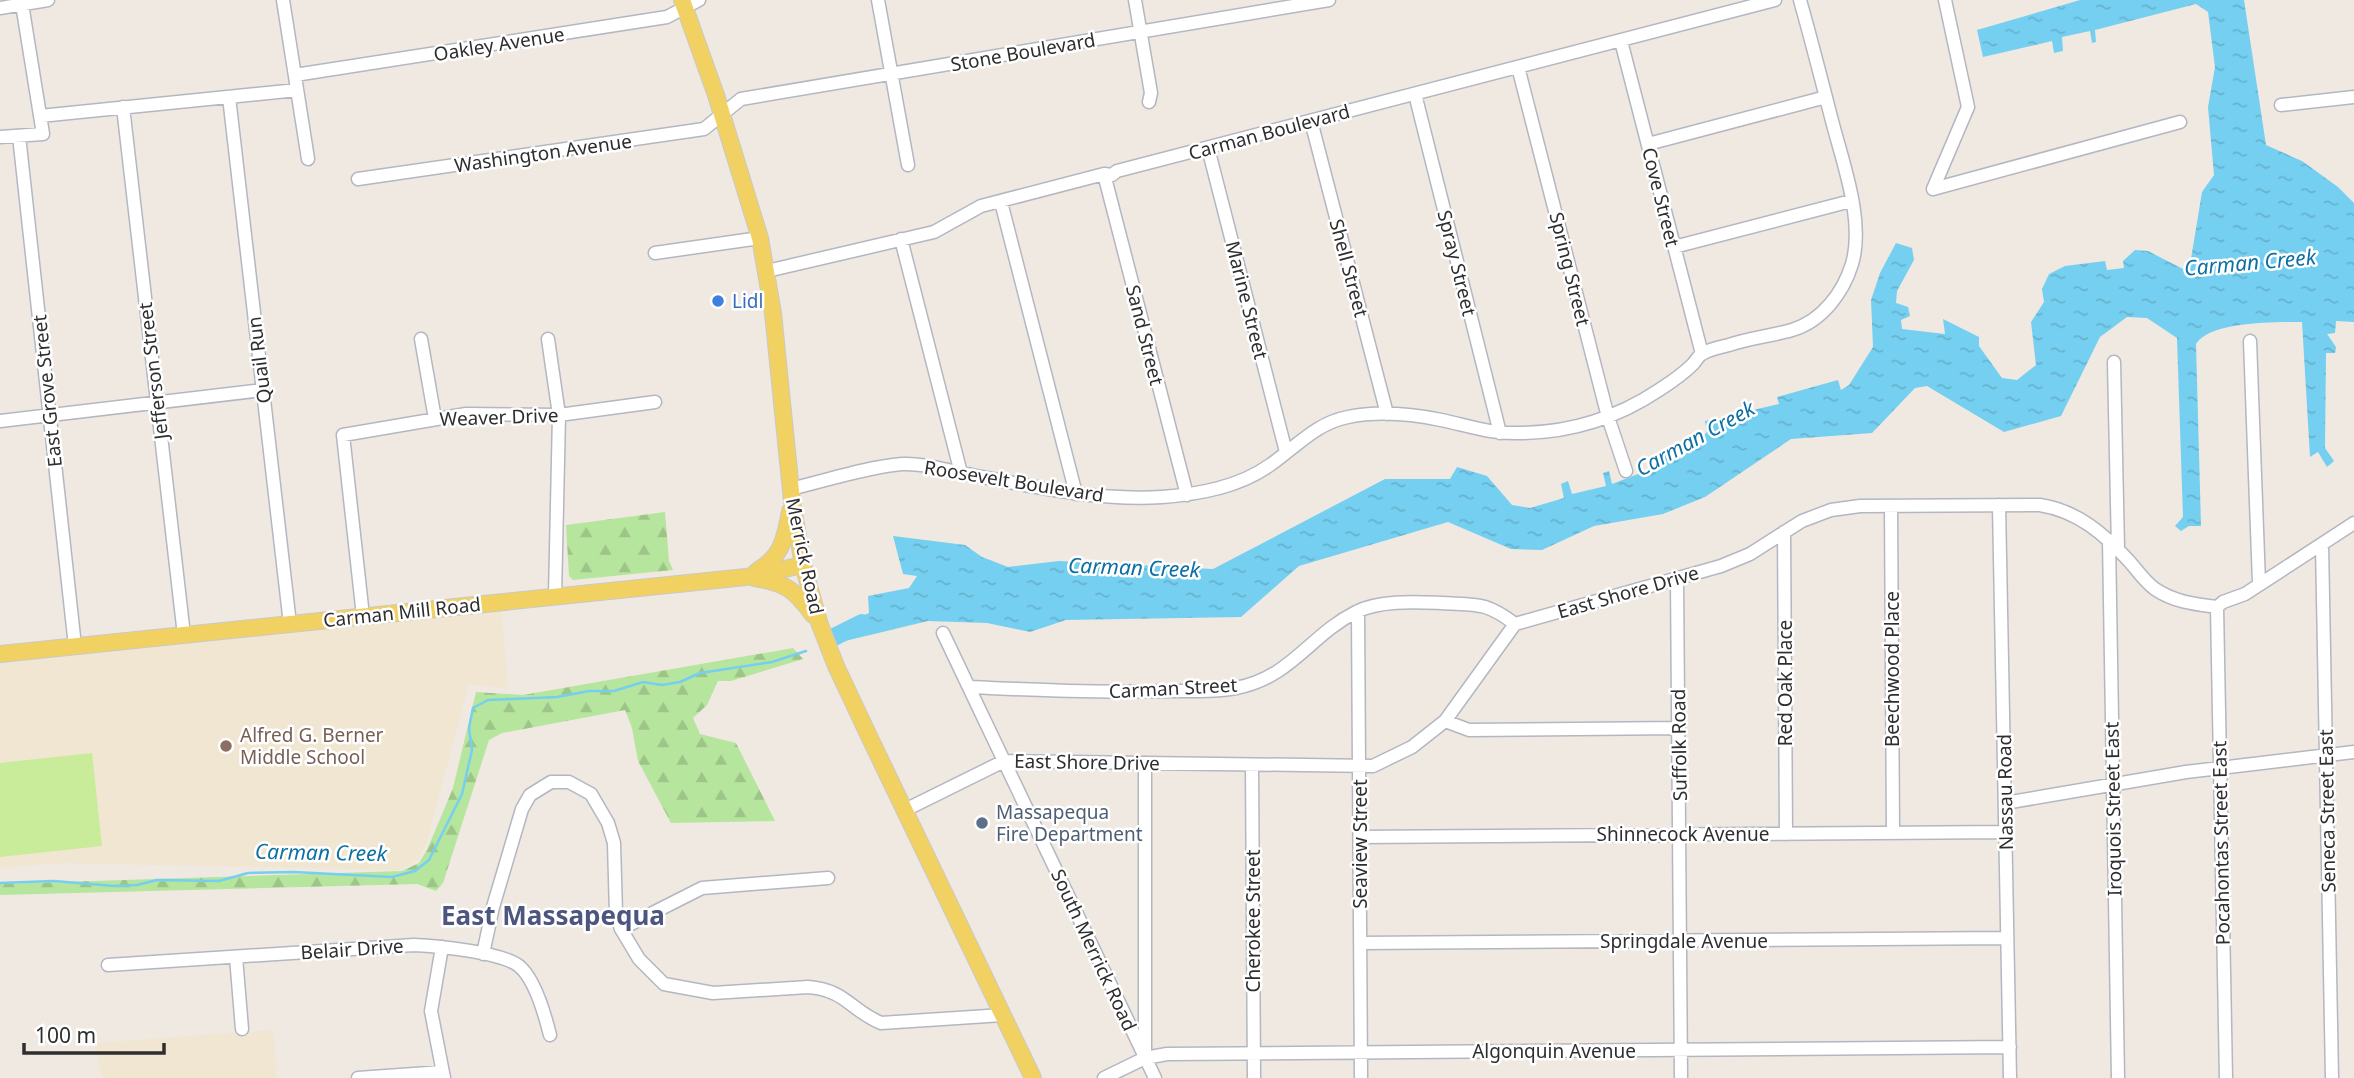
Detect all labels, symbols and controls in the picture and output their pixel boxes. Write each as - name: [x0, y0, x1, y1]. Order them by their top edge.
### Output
- street label: Oakley Avenue: [432, 21, 566, 67]
- street label: Stone Boulevard: [949, 26, 1097, 78]
- street label: Carman Boulevard: [1186, 98, 1352, 166]
- street label: Washington Avenue: [453, 128, 633, 178]
- street label: Cove Street: [1636, 145, 1686, 250]
- street label: Spray Street: [1431, 207, 1483, 319]
- street label: Spring Street: [1543, 209, 1597, 329]
- street label: Shell Street: [1323, 216, 1375, 320]
- street label: Marine Street: [1220, 238, 1274, 362]
- water label: Carman Creek: [2183, 242, 2319, 282]
- street label: Sand Street: [1120, 282, 1170, 388]
- place label: Lidl: [732, 288, 763, 314]
- marker: Lidl: [710, 293, 726, 309]
- street label: Jefferson Street: [132, 301, 175, 443]
- street label: East Grove Street: [26, 313, 68, 468]
- street label: Quail Run: [241, 315, 277, 405]
- water label: Carman Creek: [1630, 393, 1761, 482]
- street label: Weaver Drive: [439, 402, 559, 432]
- street label: Roosevelt Boulevard: [922, 454, 1106, 508]
- street label: Merrick Road: [780, 495, 830, 617]
- water label: Carman Creek: [1067, 551, 1202, 583]
- street label: East Shore Drive: [1554, 559, 1702, 625]
- street label: Carman Mill Road: [322, 591, 482, 633]
- street label: Beechwood Place: [1879, 591, 1905, 747]
- street label: Red Oak Place: [1772, 620, 1798, 746]
- street label: Carman Street: [1108, 672, 1238, 704]
- street label: Suffolk Road: [1665, 689, 1693, 801]
- street label: Iroquois Street East: [2098, 721, 2128, 896]
- place label: Alfred G. Berner Middle School: [240, 722, 384, 770]
- street label: Seneca Street East: [2313, 729, 2341, 893]
- street label: Nassau Road: [1991, 734, 2019, 850]
- marker: Alfred G. Berner Middle School: [218, 738, 234, 754]
- street label: Pocahontas Street East: [2206, 740, 2236, 945]
- street label: East Shore Drive: [1014, 748, 1160, 776]
- street label: Seaview Street: [1347, 779, 1373, 909]
- place label: Massapequa Fire Department: [996, 799, 1143, 847]
- marker: Massapequa Fire Department: [974, 815, 990, 831]
- street label: Shinnecock Avenue: [1597, 821, 1769, 847]
- water label: Carman Creek: [255, 837, 389, 867]
- street label: Cherokee Street: [1240, 849, 1266, 993]
- street label: South Merrick Road: [1045, 865, 1143, 1035]
- district label: East Massapequa: [441, 897, 665, 933]
- street label: Springdale Avenue: [1600, 928, 1768, 954]
- street label: Belair Drive: [300, 932, 404, 966]
- scale bar: [24, 1012, 164, 1056]
- text: 100 m: [35, 1021, 96, 1049]
- street label: Algonquin Avenue: [1472, 1038, 1636, 1064]

